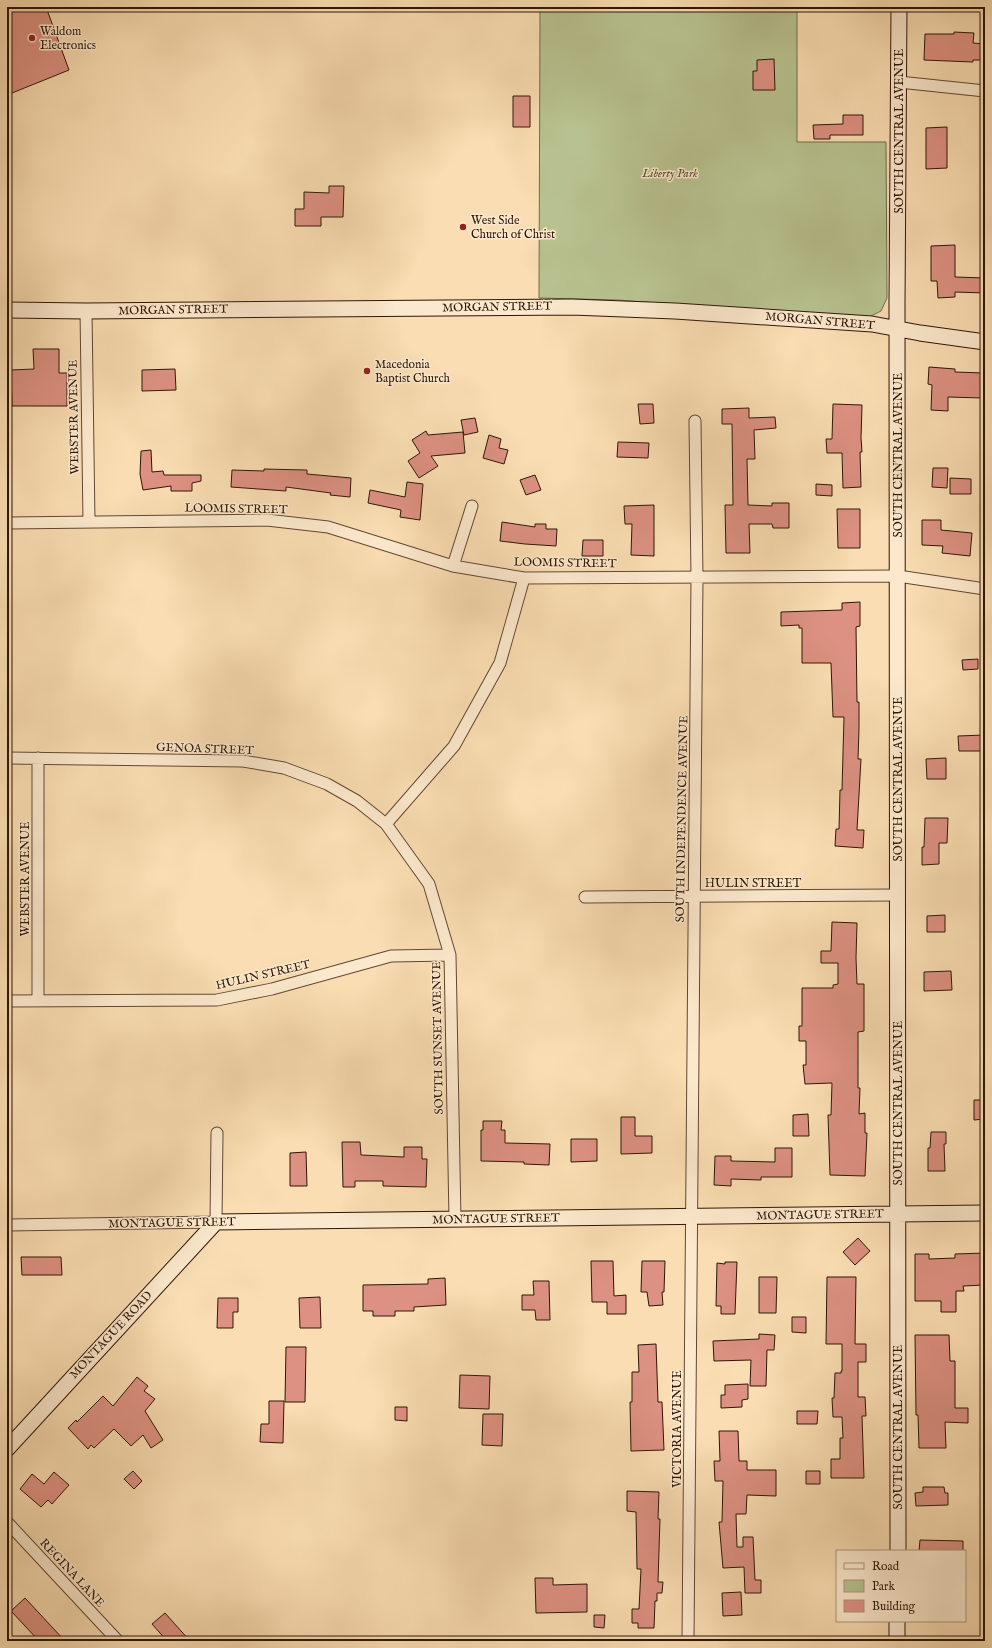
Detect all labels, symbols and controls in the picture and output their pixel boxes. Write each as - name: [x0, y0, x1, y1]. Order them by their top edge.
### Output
- place label: Waldom Electronics: [40, 24, 96, 53]
- marker: Waldom Electronics: [27, 33, 37, 43]
- street label: SOUTH CENTRAL AVENUE: [892, 49, 907, 213]
- park label: Liberty Park: [641, 166, 698, 181]
- place label: West Side Church of Christ: [471, 213, 555, 242]
- marker: West Side Church of Christ: [458, 222, 468, 232]
- street label: MORGAN STREET: [442, 299, 552, 315]
- street label: MORGAN STREET: [118, 302, 228, 318]
- street label: MORGAN STREET: [765, 309, 876, 333]
- place label: Macedonia Baptist Church: [375, 357, 451, 387]
- street label: WEBSTER AVENUE: [65, 359, 83, 475]
- marker: Macedonia Baptist Church: [362, 366, 372, 376]
- street label: SOUTH CENTRAL AVENUE: [891, 373, 906, 537]
- street label: LOOMIS STREET: [184, 501, 288, 517]
- street label: LOOMIS STREET: [513, 555, 617, 571]
- street label: SOUTH CENTRAL AVENUE: [891, 697, 906, 861]
- street label: SOUTH INDEPENDENCE AVENUE: [673, 715, 691, 923]
- street label: GENOA STREET: [156, 740, 254, 758]
- street label: WEBSTER AVENUE: [18, 821, 33, 937]
- street label: HULIN STREET: [705, 876, 802, 891]
- street label: HULIN STREET: [214, 957, 312, 993]
- street label: SOUTH SUNSET AVENUE: [429, 961, 447, 1115]
- street label: SOUTH CENTRAL AVENUE: [891, 1021, 906, 1185]
- street label: MONTAGUE STREET: [756, 1206, 884, 1224]
- street label: MONTAGUE STREET: [432, 1210, 560, 1228]
- street label: MONTAGUE STREET: [108, 1214, 236, 1232]
- street label: MONTAGUE ROAD: [66, 1288, 156, 1382]
- street label: SOUTH CENTRAL AVENUE: [891, 1345, 906, 1509]
- street label: VICTORIA AVENUE: [670, 1370, 685, 1489]
- street label: REGINA LANE: [36, 1536, 108, 1610]
- legend: [836, 1550, 966, 1622]
- text: Road: [872, 1559, 900, 1574]
- text: Park: [872, 1579, 895, 1594]
- text: Building: [872, 1599, 916, 1614]

